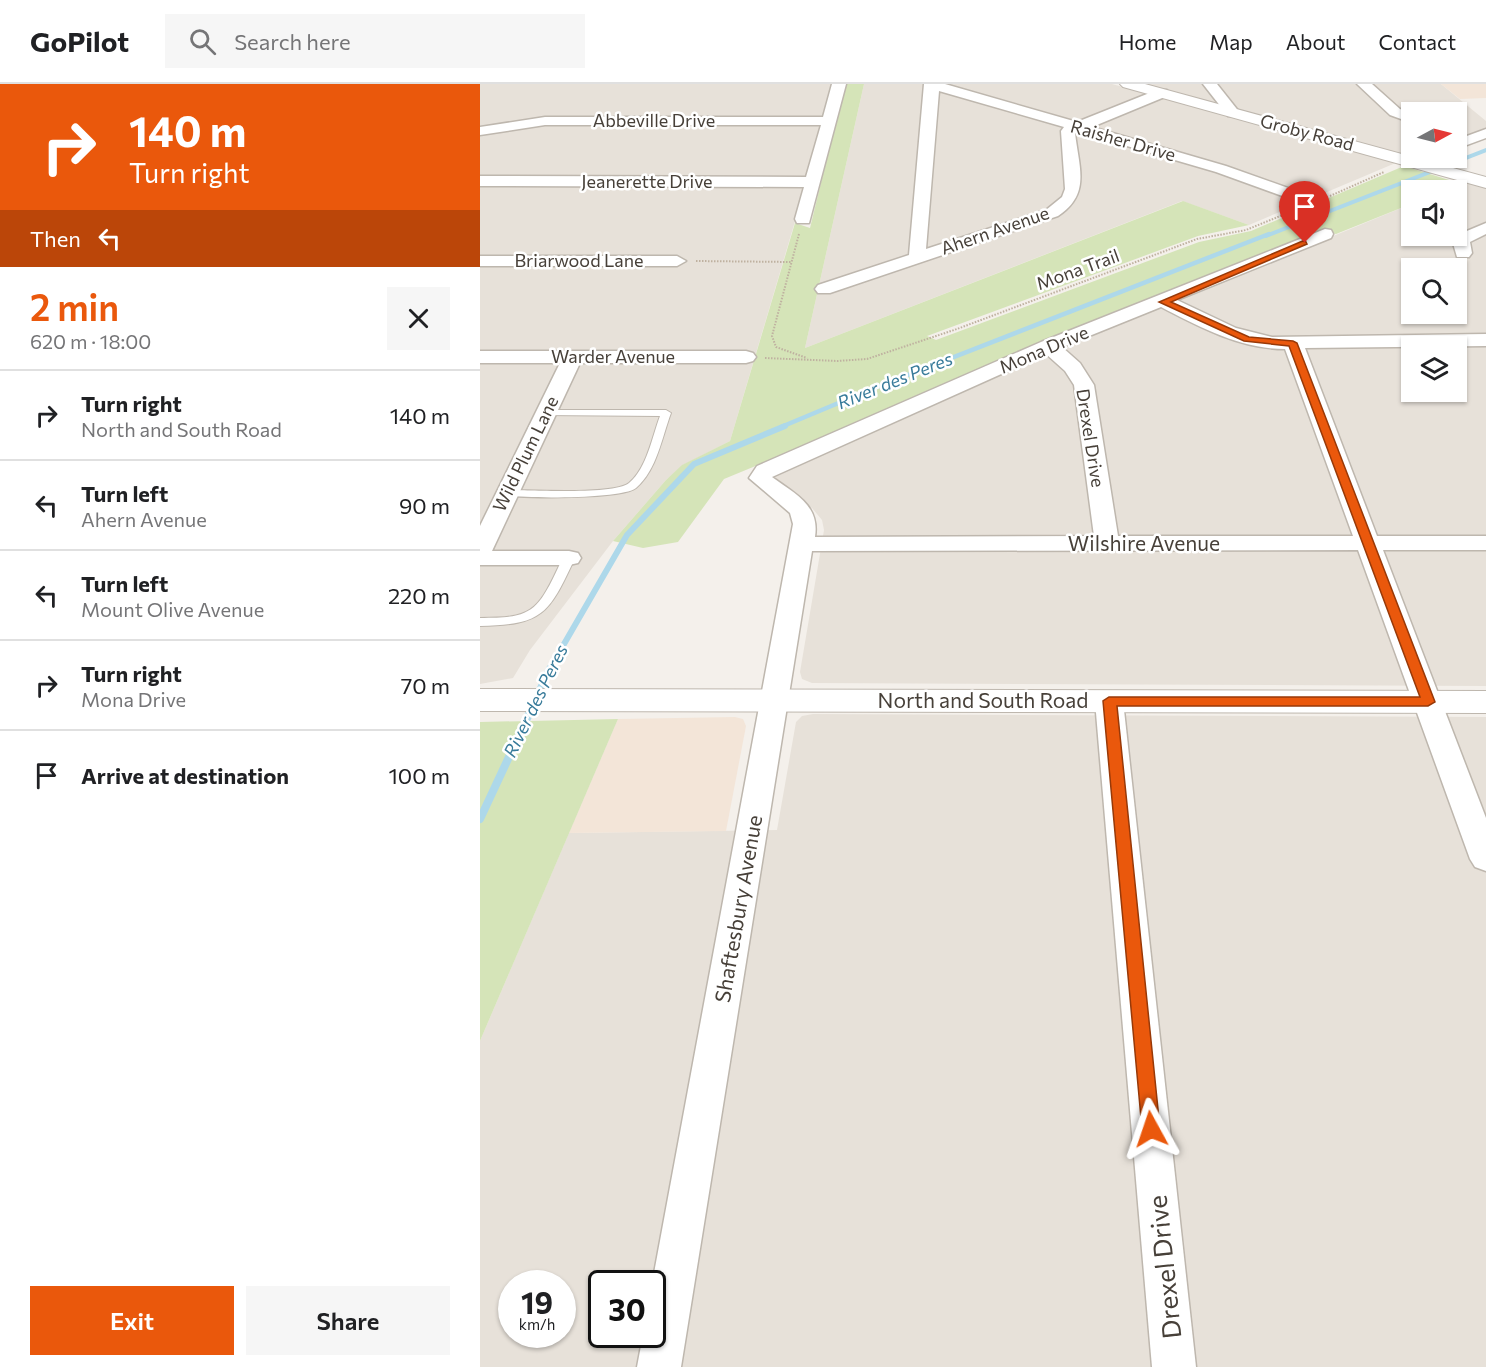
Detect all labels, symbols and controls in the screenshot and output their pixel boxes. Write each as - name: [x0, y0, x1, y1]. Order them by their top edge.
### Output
- search box: [165, 14, 585, 68]
- text: GoPilot: [30, 24, 129, 58]
- icon: search: [186, 25, 219, 58]
- text: Search here: [234, 28, 351, 55]
- text: Home: [1119, 29, 1176, 54]
- text: Map: [1209, 29, 1253, 54]
- text: About: [1286, 29, 1345, 54]
- text: Contact: [1378, 29, 1456, 54]
- north arrow: [1401, 102, 1467, 168]
- map controls: [1401, 102, 1467, 402]
- text: 140 m: [129, 104, 246, 156]
- icon: right: [30, 108, 108, 186]
- street label: Abbeville Drive: [593, 109, 715, 131]
- street label: Groby Road: [1258, 109, 1356, 155]
- street label: Raisher Drive: [1068, 115, 1178, 166]
- text: Turn right: [129, 156, 249, 189]
- street label: Jeanerette Drive: [581, 170, 713, 192]
- button: sound: [1401, 180, 1467, 246]
- pin: [1279, 181, 1330, 243]
- icon: arrive: [1288, 190, 1321, 223]
- street label: Ahern Avenue: [938, 201, 1052, 259]
- icon: left: [93, 222, 126, 255]
- text: Then: [30, 225, 81, 252]
- street label: Mona Trail: [1033, 244, 1122, 294]
- street label: Briarwood Lane: [514, 249, 644, 271]
- button: search: [1401, 258, 1467, 324]
- text: 2 min: [30, 284, 119, 328]
- button: close: [387, 287, 450, 350]
- street label: Mona Drive: [996, 320, 1091, 378]
- text: 620 m · 18:00: [30, 329, 151, 353]
- button: layers: [1401, 336, 1467, 402]
- street label: Warder Avenue: [551, 345, 675, 367]
- water label: River des Peres: [834, 347, 956, 413]
- street label: Drexel Drive: [1072, 387, 1110, 489]
- text: Turn right: [81, 390, 182, 417]
- street label: Wild Plum Lane: [488, 392, 563, 515]
- icon: right: [30, 399, 63, 432]
- text: 140 m: [390, 402, 450, 429]
- text: North and South Road: [81, 417, 282, 441]
- text: Turn left: [81, 480, 168, 507]
- icon: left: [30, 489, 63, 522]
- text: 90 m: [399, 492, 450, 519]
- text: Ahern Avenue: [81, 507, 207, 531]
- street label: Wilshire Avenue: [1068, 530, 1220, 555]
- text: Turn left: [81, 570, 168, 597]
- icon: left: [30, 579, 63, 612]
- text: 220 m: [388, 582, 450, 609]
- text: Mount Olive Avenue: [81, 597, 264, 621]
- water label: River des Peres: [498, 641, 572, 760]
- text: Turn right: [81, 660, 182, 687]
- icon: right: [30, 669, 63, 702]
- text: 70 m: [401, 672, 450, 699]
- text: Mona Drive: [81, 687, 186, 711]
- street label: North and South Road: [878, 687, 1088, 712]
- icon: arrive: [30, 759, 63, 792]
- text: Arrive at destination: [81, 762, 289, 789]
- text: 100 m: [388, 762, 450, 789]
- street label: Shaftesbury Avenue: [709, 813, 766, 1005]
- position arrow: [1119, 1097, 1183, 1161]
- street label: Drexel Drive: [1141, 1194, 1186, 1340]
- speed limit sign: 30: [588, 1270, 666, 1348]
- text: 19: [521, 1283, 553, 1320]
- button: Exit: [30, 1286, 234, 1355]
- button: Share: [246, 1286, 450, 1355]
- text: km/h: [519, 1315, 555, 1333]

